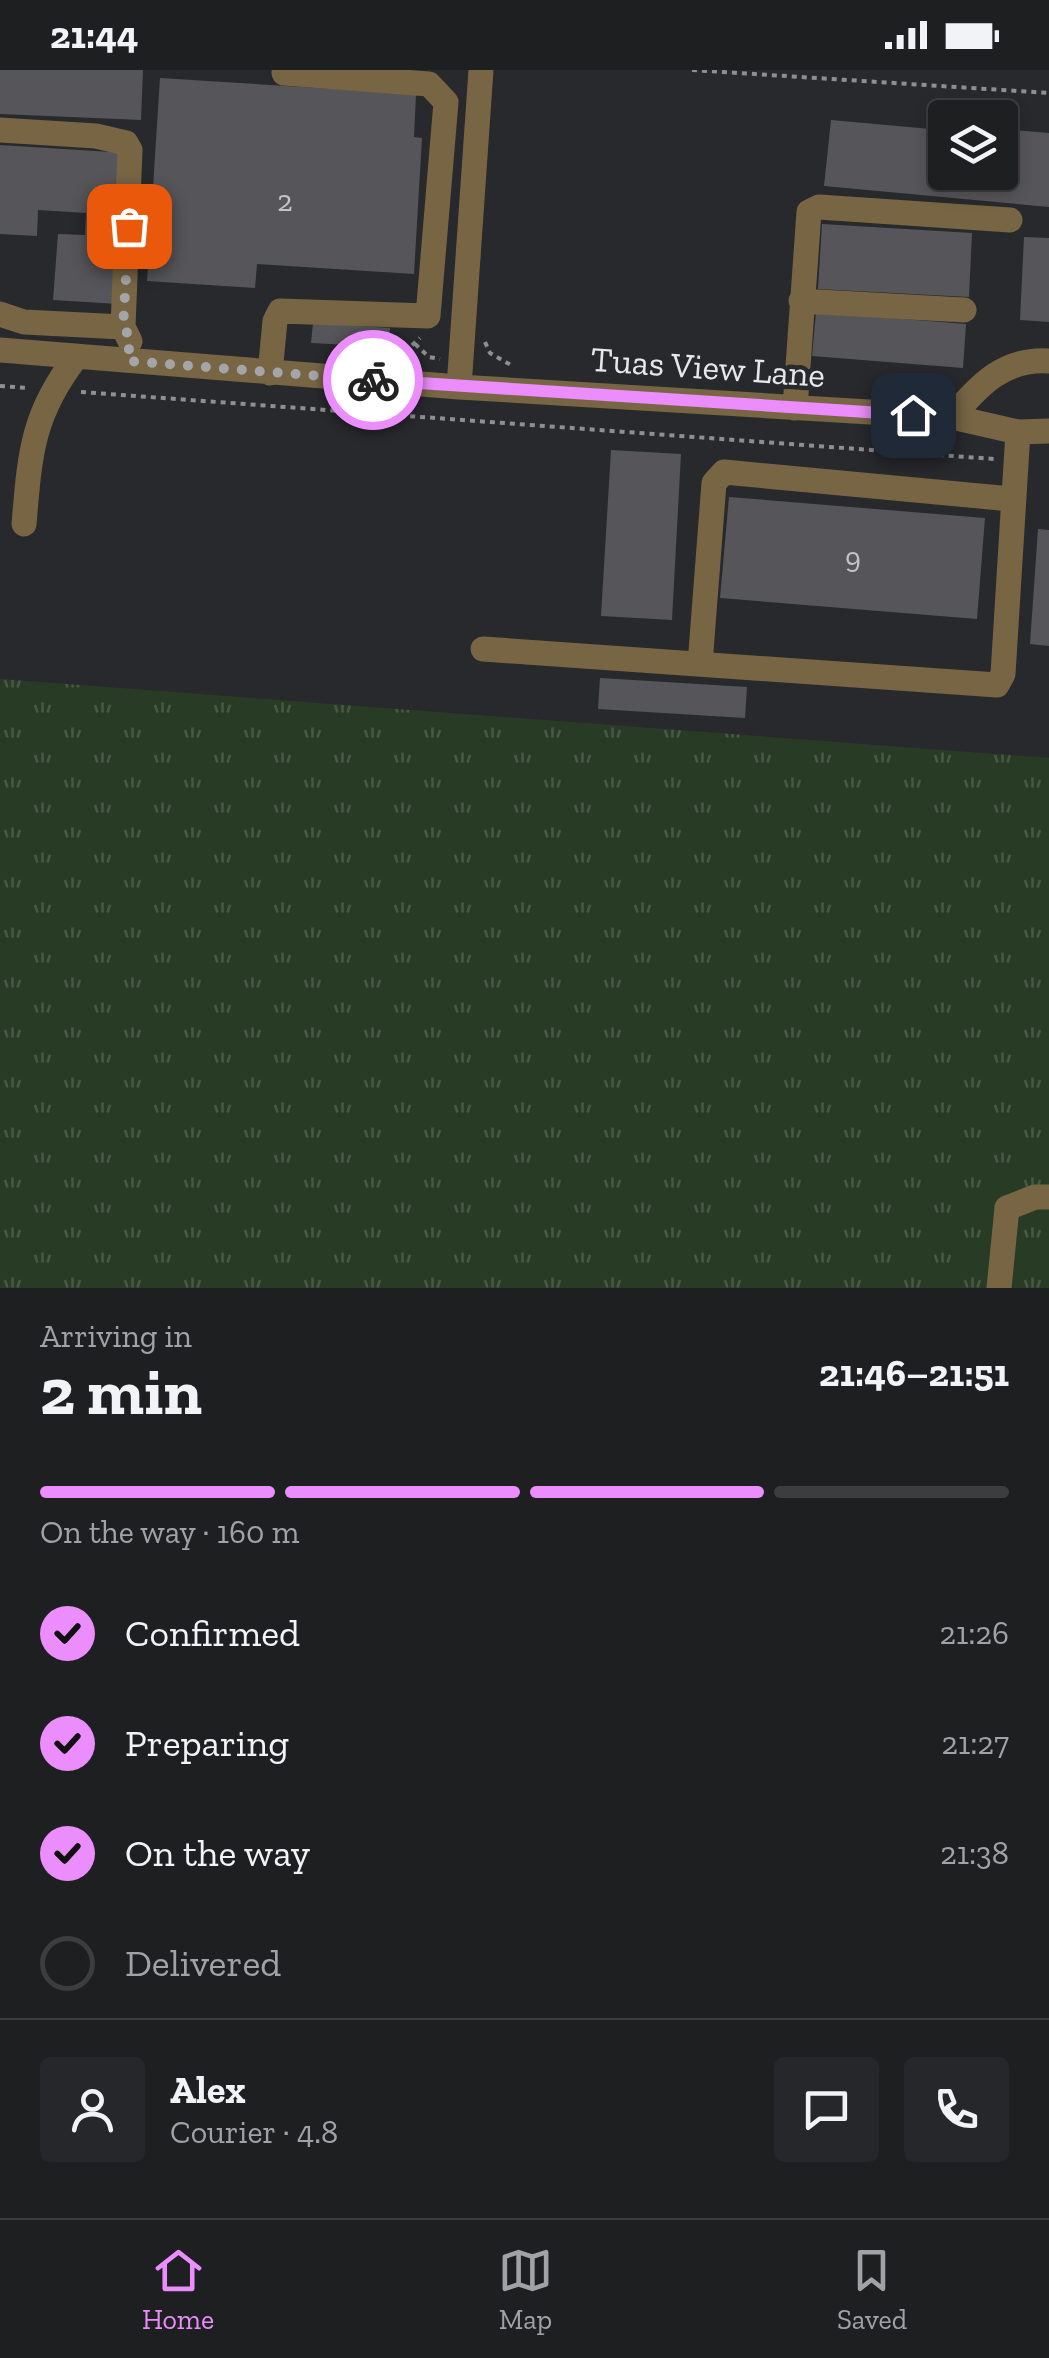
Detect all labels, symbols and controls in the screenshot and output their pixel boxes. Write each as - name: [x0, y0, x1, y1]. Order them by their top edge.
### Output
- text: 21:44: [50, 12, 139, 58]
- map controls: [928, 100, 1018, 190]
- button: layers: [928, 100, 1018, 190]
- house number: 2: [277, 183, 293, 219]
- pin: [87, 184, 172, 269]
- icon: bag: [102, 199, 157, 254]
- courier: [323, 330, 423, 430]
- street label: Tuas View Lane: [589, 338, 827, 396]
- icon: bike: [346, 353, 401, 408]
- pin: [871, 373, 956, 458]
- icon: home: [886, 388, 941, 443]
- house number: 9: [845, 540, 861, 576]
- text: Arriving in: [40, 1317, 192, 1355]
- text: 21:46–21:51: [819, 1350, 1009, 1396]
- text: 2 min: [40, 1353, 202, 1431]
- text: On the way · 160 m: [40, 1513, 299, 1551]
- icon: check: [40, 1606, 95, 1661]
- text: Confirmed: [125, 1610, 300, 1656]
- text: 21:26: [940, 1614, 1009, 1652]
- icon: check: [40, 1716, 95, 1771]
- text: Preparing: [125, 1720, 289, 1766]
- text: 21:27: [941, 1724, 1009, 1762]
- icon: check: [40, 1826, 95, 1881]
- text: On the way: [125, 1830, 310, 1876]
- text: 21:38: [940, 1834, 1009, 1872]
- text: Delivered: [125, 1940, 281, 1986]
- button: person: [40, 2057, 145, 2162]
- button: chat: [774, 2057, 879, 2162]
- button: phone: [904, 2057, 1009, 2162]
- text: Alex: [170, 2067, 246, 2113]
- text: Courier · 4.8: [170, 2113, 338, 2151]
- tab: Home: [142, 2243, 214, 2336]
- tab: Map: [498, 2243, 553, 2336]
- tab: Saved: [837, 2243, 907, 2336]

